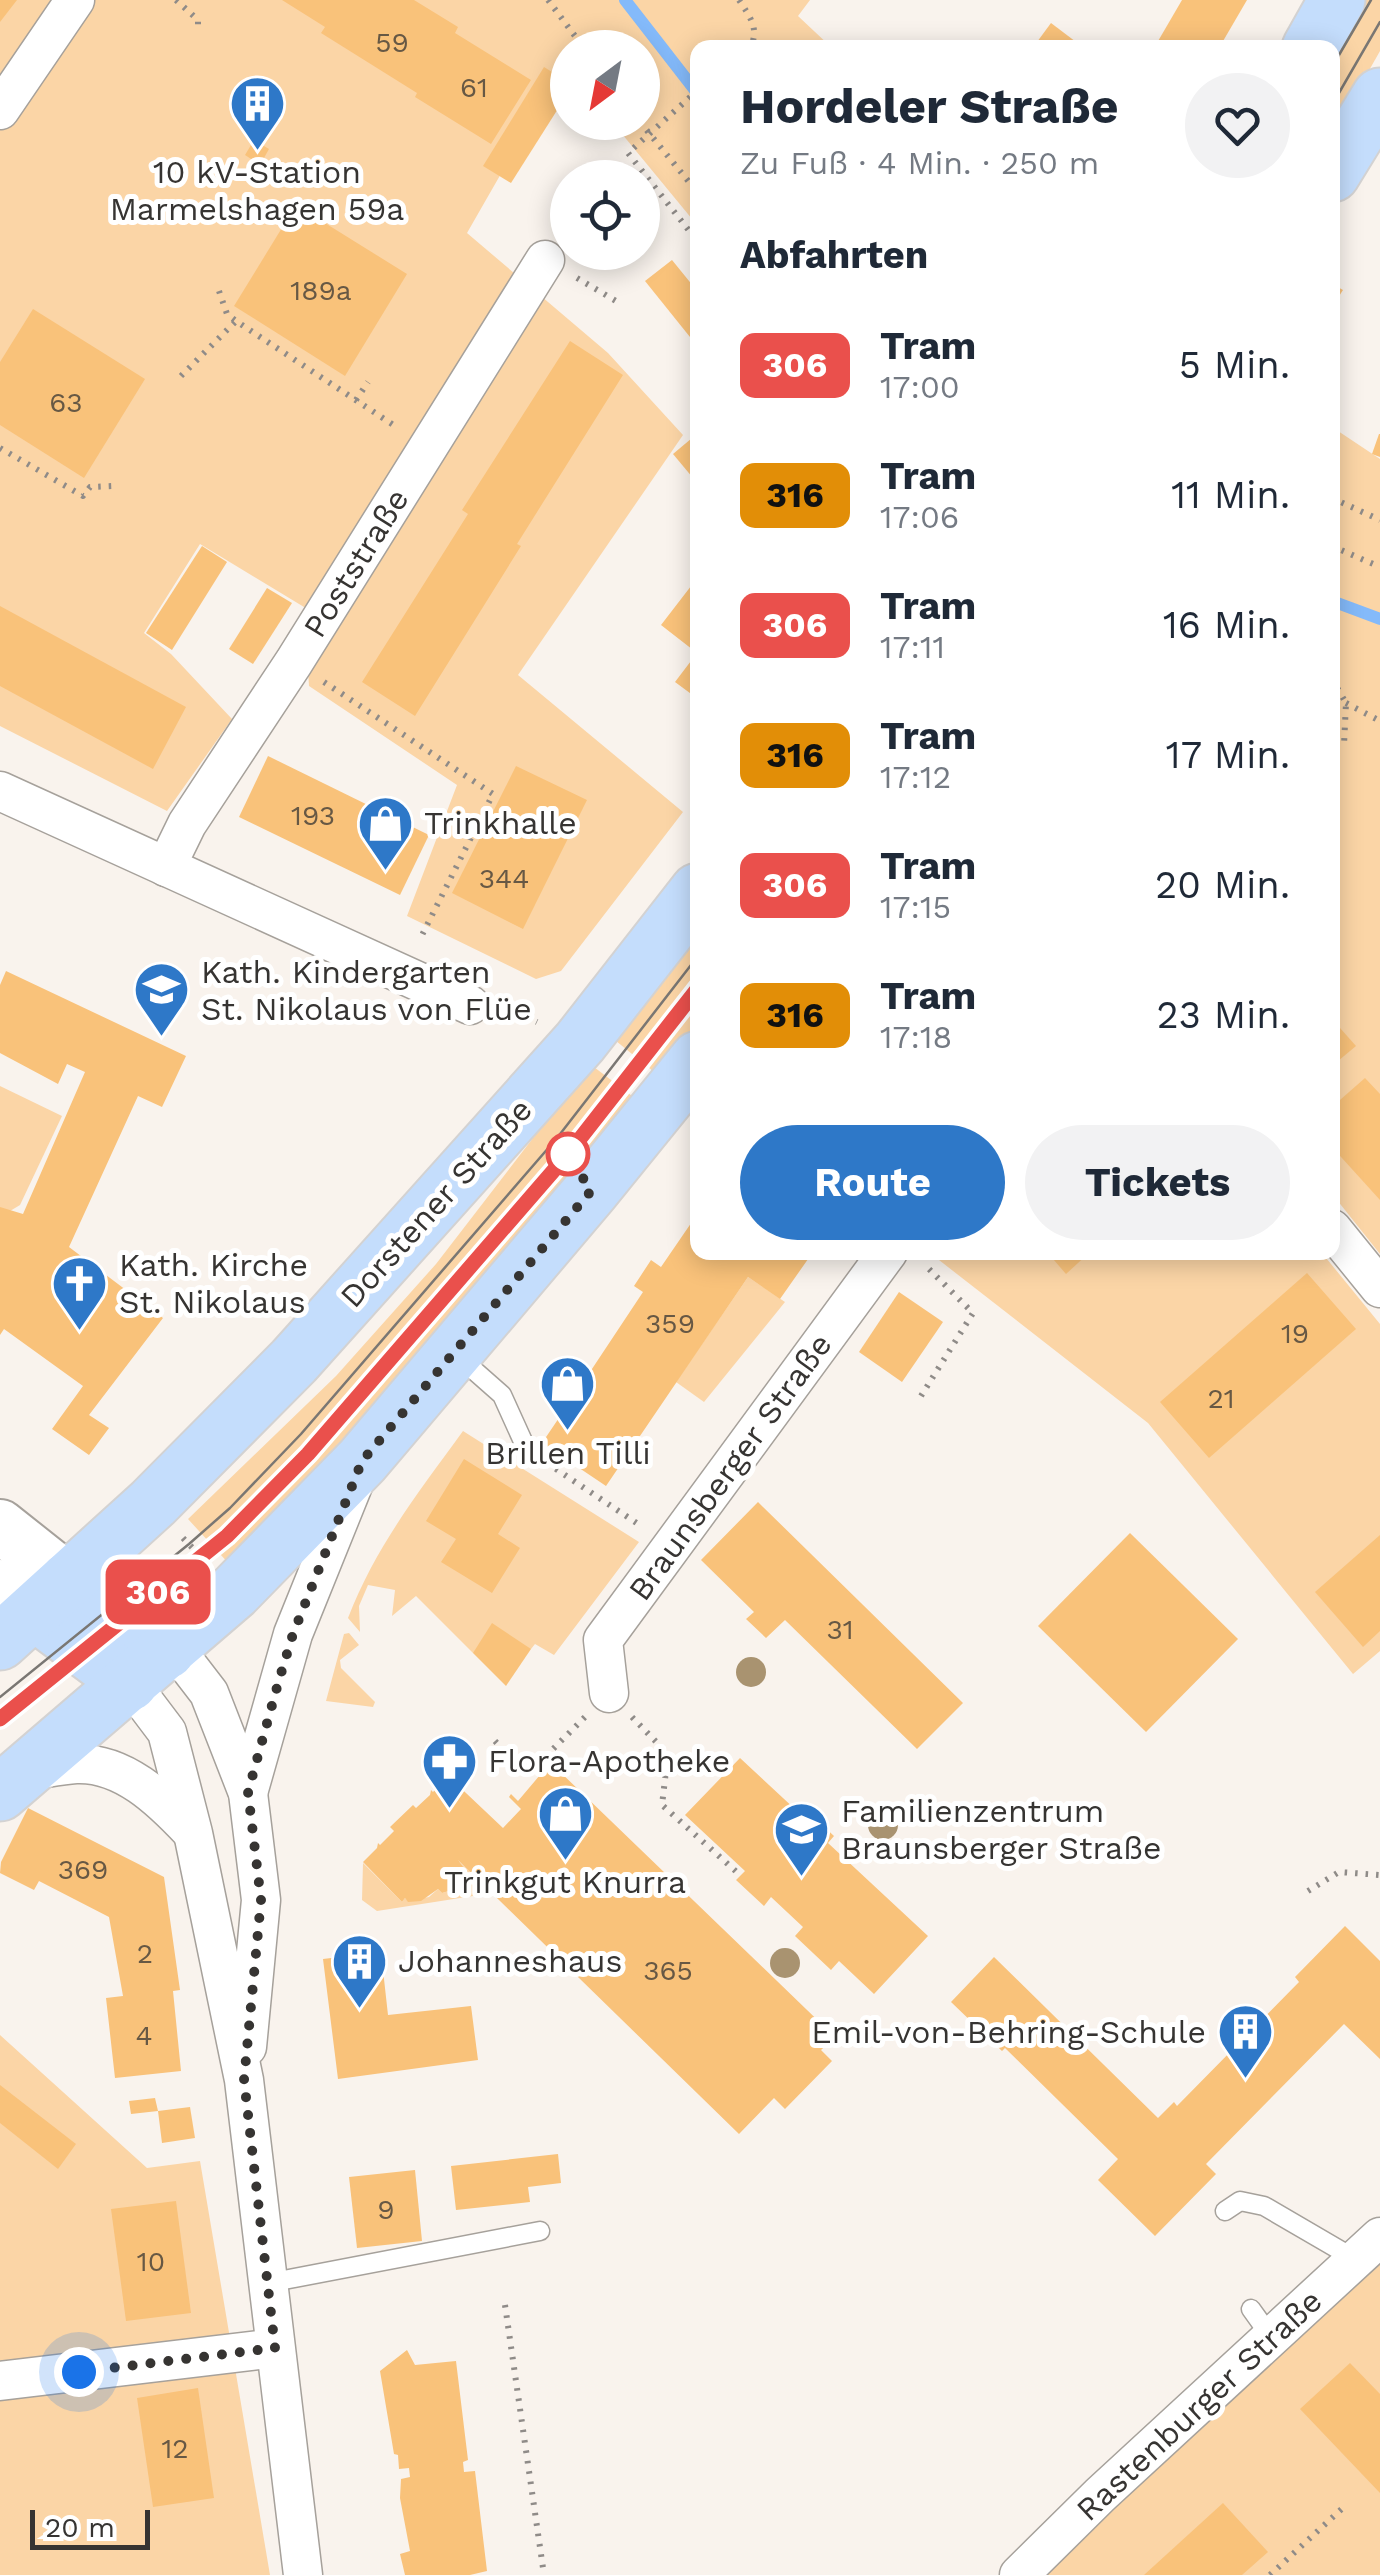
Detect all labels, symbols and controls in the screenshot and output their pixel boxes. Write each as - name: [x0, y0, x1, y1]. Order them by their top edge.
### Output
- house number: 59: [375, 26, 409, 59]
- north arrow: [550, 30, 660, 140]
- map controls: [550, 30, 660, 270]
- house number: 61: [460, 71, 488, 104]
- building icon: 10 kV-Station Marmelshagen 59a: [227, 73, 287, 152]
- button: heart: [1185, 73, 1290, 178]
- text: Hordeler Straße: [740, 78, 1118, 135]
- text: Zu Fuß · 4 Min. · 250 m: [740, 144, 1099, 182]
- place label: 10 kV-Station Marmelshagen 59a: [110, 153, 404, 228]
- button: locate: [550, 160, 660, 270]
- text: Abfahrten: [740, 233, 928, 277]
- house number: 189a: [290, 274, 352, 307]
- text: Tram: [880, 324, 976, 368]
- text: 5 Min.: [1179, 343, 1290, 387]
- text: 306: [763, 344, 827, 386]
- text: 17:00: [880, 368, 960, 406]
- house number: 63: [49, 386, 83, 419]
- text: Tram: [880, 454, 976, 498]
- text: 11 Min.: [1171, 473, 1290, 517]
- text: 316: [766, 474, 824, 516]
- street label: Poststraße: [295, 482, 417, 644]
- text: 17:06: [880, 498, 959, 536]
- text: Tram: [880, 584, 976, 628]
- text: 16 Min.: [1163, 603, 1290, 647]
- text: 306: [763, 604, 827, 646]
- text: 17:11: [880, 628, 945, 666]
- text: Tram: [880, 714, 976, 758]
- text: 17 Min.: [1166, 733, 1290, 777]
- text: 316: [766, 734, 824, 776]
- text: 17:12: [880, 758, 951, 796]
- shop icon: Trinkhalle: [355, 793, 415, 872]
- house number: 193: [291, 799, 335, 832]
- place label: Trinkhalle: [424, 804, 577, 842]
- text: Tram: [880, 844, 976, 888]
- house number: 344: [479, 862, 529, 895]
- text: 20 Min.: [1155, 863, 1290, 907]
- text: 306: [763, 864, 827, 906]
- text: 17:15: [880, 888, 951, 926]
- place label: Kath. Kindergarten St. Nikolaus von Flüe: [201, 953, 532, 1028]
- school or university icon: Kath. Kindergarten St. Nikolaus von Flüe: [132, 960, 192, 1039]
- text: Tram: [880, 974, 976, 1018]
- text: 23 Min.: [1157, 993, 1290, 1037]
- text: 316: [766, 994, 824, 1036]
- text: 17:18: [880, 1018, 952, 1056]
- street label: Dorstener Straße: [332, 1091, 540, 1315]
- button: Route: [740, 1125, 1005, 1240]
- button: Tickets: [1025, 1125, 1290, 1240]
- unlabelled marker: [547, 1133, 589, 1175]
- place label: Kath. Kirche St. Nikolaus: [119, 1246, 308, 1321]
- church icon: Kath. Kirche St. Nikolaus: [50, 1253, 110, 1332]
- house number: 359: [645, 1307, 695, 1340]
- house number: 19: [1281, 1317, 1309, 1350]
- street label: Braunsberger Straße: [620, 1326, 840, 1608]
- shop icon: Brillen Tilli: [538, 1354, 598, 1433]
- house number: 21: [1207, 1382, 1235, 1415]
- place label: Brillen Tilli: [485, 1434, 651, 1472]
- line badge: 306: [100, 1560, 216, 1624]
- text: 306: [126, 1571, 190, 1613]
- house number: 31: [826, 1613, 854, 1646]
- pharmacy icon: Flora-Apotheke: [419, 1731, 479, 1810]
- place label: Flora-Apotheke: [488, 1742, 730, 1780]
- shop icon: Trinkgut Knurra: [535, 1783, 595, 1862]
- place label: Familienzentrum Braunsberger Straße: [841, 1792, 1161, 1867]
- school or university icon: Familienzentrum Braunsberger Straße: [772, 1799, 832, 1878]
- house number: 369: [58, 1853, 108, 1886]
- place label: Trinkgut Knurra: [444, 1863, 686, 1901]
- building icon: Johanneshaus: [329, 1931, 389, 2010]
- house number: 2: [137, 1937, 153, 1970]
- place label: Johanneshaus: [398, 1942, 622, 1980]
- house number: 365: [643, 1954, 693, 1987]
- building icon: Emil-von-Behring-Schule: [1215, 2002, 1275, 2081]
- place label: Emil-von-Behring-Schule: [811, 2013, 1206, 2051]
- house number: 4: [135, 2019, 153, 2052]
- house number: 9: [377, 2193, 395, 2226]
- house number: 10: [137, 2245, 165, 2278]
- street label: Rastenburger Straße: [1068, 2281, 1330, 2529]
- your location: [54, 2347, 104, 2397]
- house number: 12: [161, 2432, 189, 2465]
- scale bar: [30, 2505, 150, 2550]
- text: 20 m: [45, 2511, 115, 2544]

